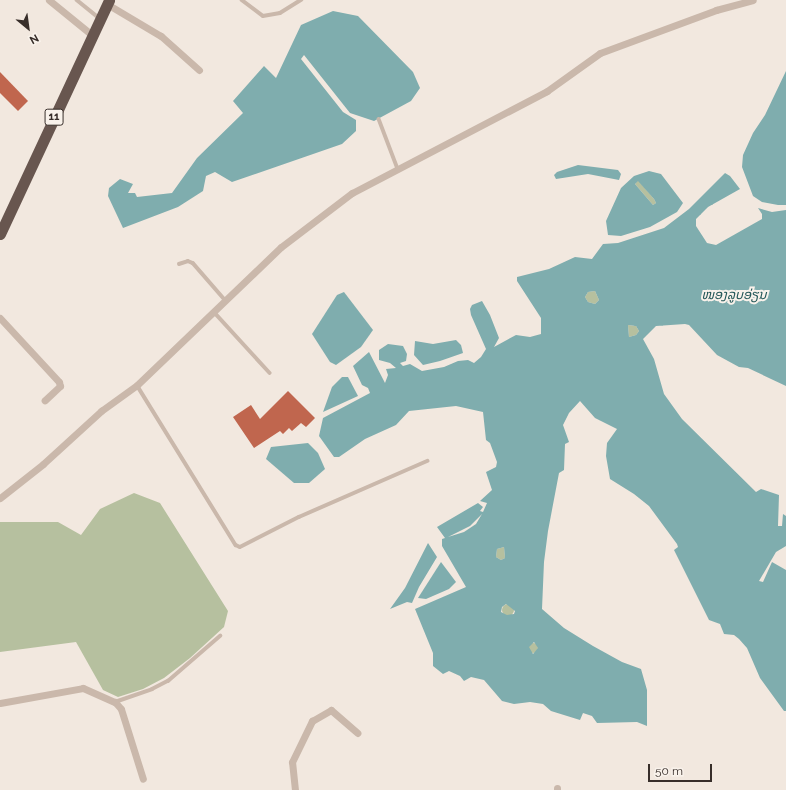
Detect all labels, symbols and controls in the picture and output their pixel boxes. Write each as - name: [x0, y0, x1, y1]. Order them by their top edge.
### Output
- north arrow: [8, 8, 48, 48]
- text: N: [27, 31, 41, 47]
- road number: 11: [44, 108, 64, 126]
- water label: ໜອງລູບອ່ຽນ: [701, 287, 767, 303]
- scale bar: [650, 756, 714, 782]
- text: 50 m: [655, 764, 683, 778]

